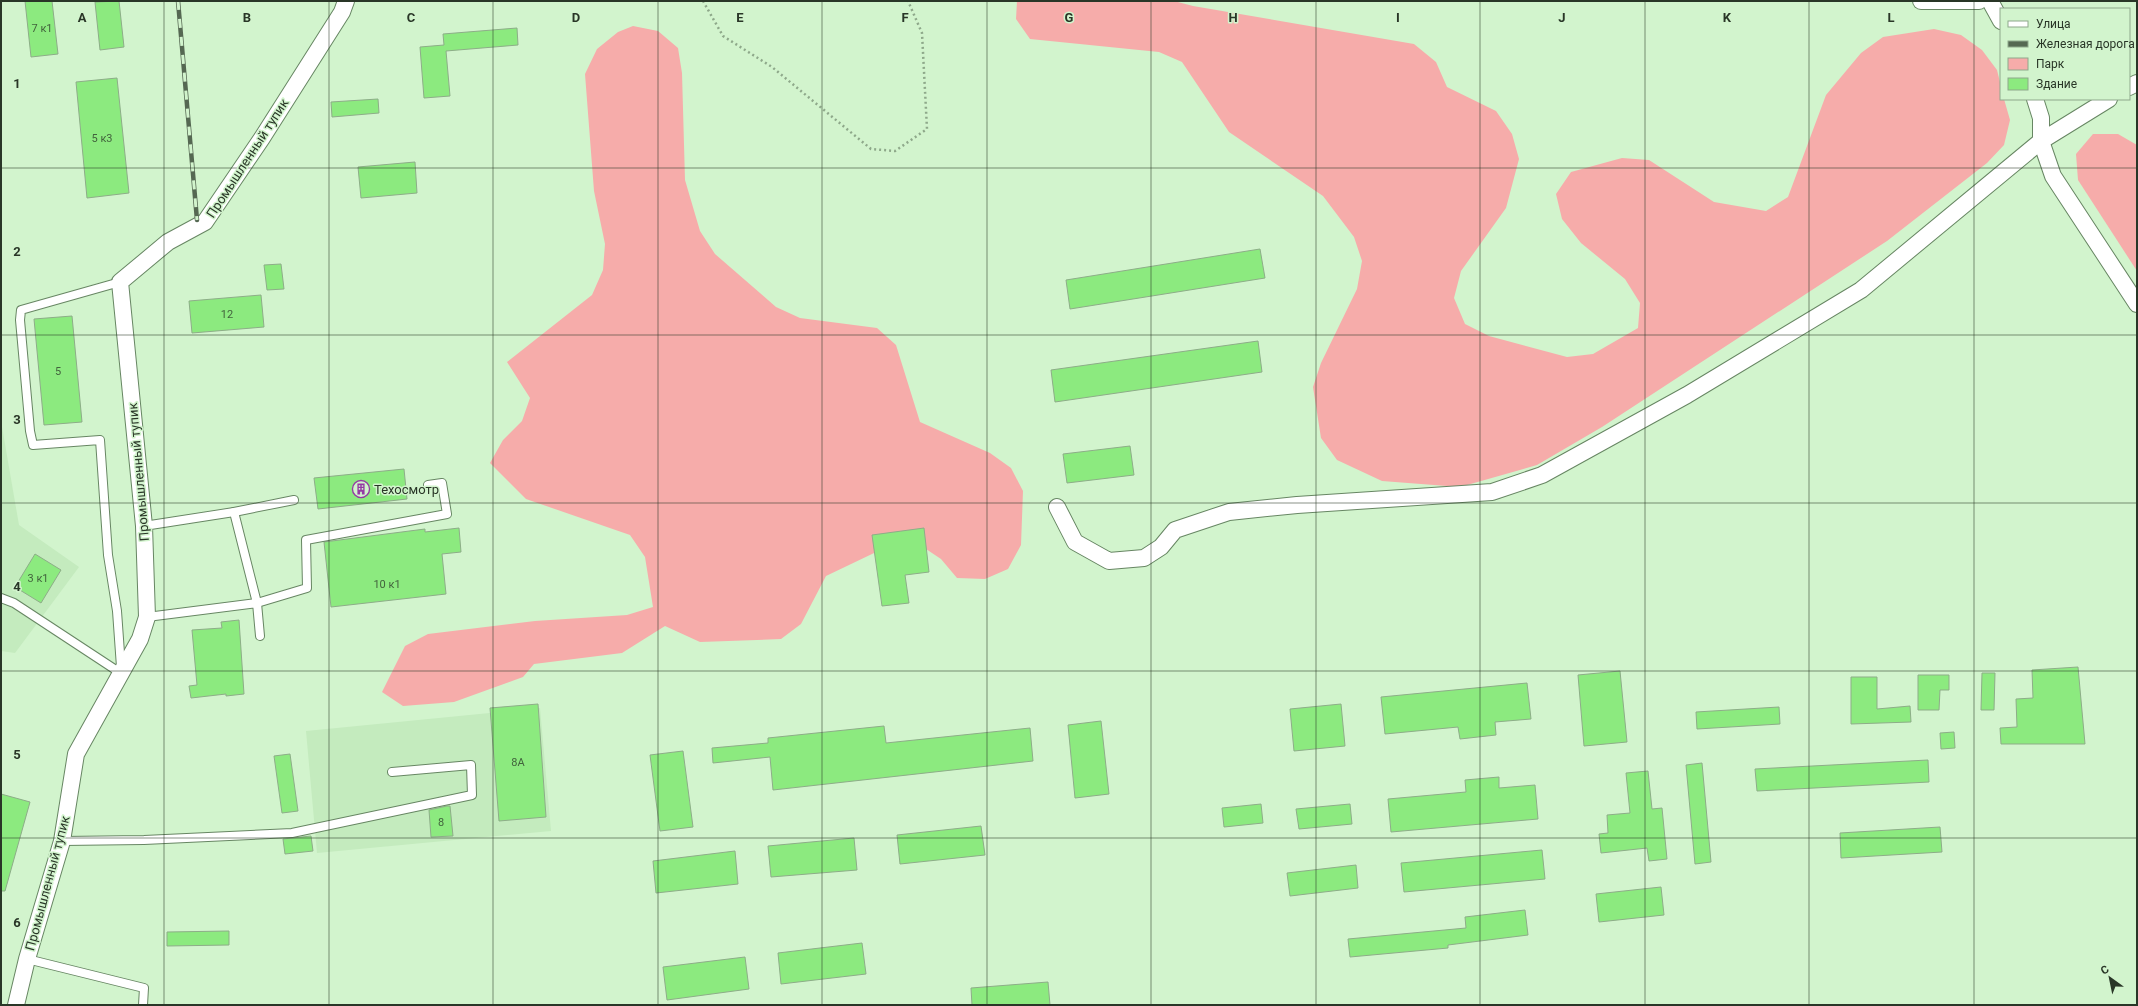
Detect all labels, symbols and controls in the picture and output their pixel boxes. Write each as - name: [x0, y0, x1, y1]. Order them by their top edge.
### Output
- legend: [2000, 8, 2130, 100]
- text: A: [78, 10, 87, 25]
- text: B: [243, 10, 251, 25]
- text: C: [407, 10, 416, 25]
- text: D: [572, 10, 580, 25]
- text: E: [736, 10, 744, 25]
- text: F: [901, 10, 909, 25]
- text: G: [1065, 10, 1074, 25]
- text: H: [1228, 10, 1238, 25]
- text: I: [1396, 10, 1400, 25]
- text: J: [1558, 10, 1566, 25]
- text: K: [1723, 10, 1732, 25]
- text: L: [1887, 10, 1895, 25]
- text: Улица: [2036, 17, 2071, 31]
- house number: 7 к1: [31, 22, 53, 35]
- text: Железная дорога: [2036, 37, 2135, 51]
- text: Парк: [2036, 57, 2065, 71]
- text: 1: [13, 76, 21, 91]
- text: Здание: [2036, 77, 2077, 91]
- street label: Промышленный тупик: [203, 96, 292, 221]
- house number: 5 к3: [91, 132, 113, 145]
- text: 2: [13, 244, 21, 259]
- house number: 12: [221, 308, 233, 321]
- house number: 5: [55, 365, 61, 378]
- street label: Промышленный тупик: [125, 402, 152, 542]
- text: 3: [13, 412, 21, 427]
- building icon: Техосмотр: [351, 479, 371, 499]
- place label: Техосмотр: [374, 482, 439, 497]
- house number: 3 к1: [27, 572, 49, 585]
- house number: 10 к1: [373, 578, 401, 591]
- text: 4: [13, 579, 21, 594]
- text: 5: [13, 747, 21, 762]
- house number: 8А: [511, 756, 526, 769]
- street label: Промышленный тупик: [22, 814, 73, 952]
- house number: 8: [438, 816, 444, 829]
- text: 6: [13, 915, 21, 930]
- north arrow: [2090, 958, 2130, 998]
- text: С: [2098, 963, 2111, 977]

